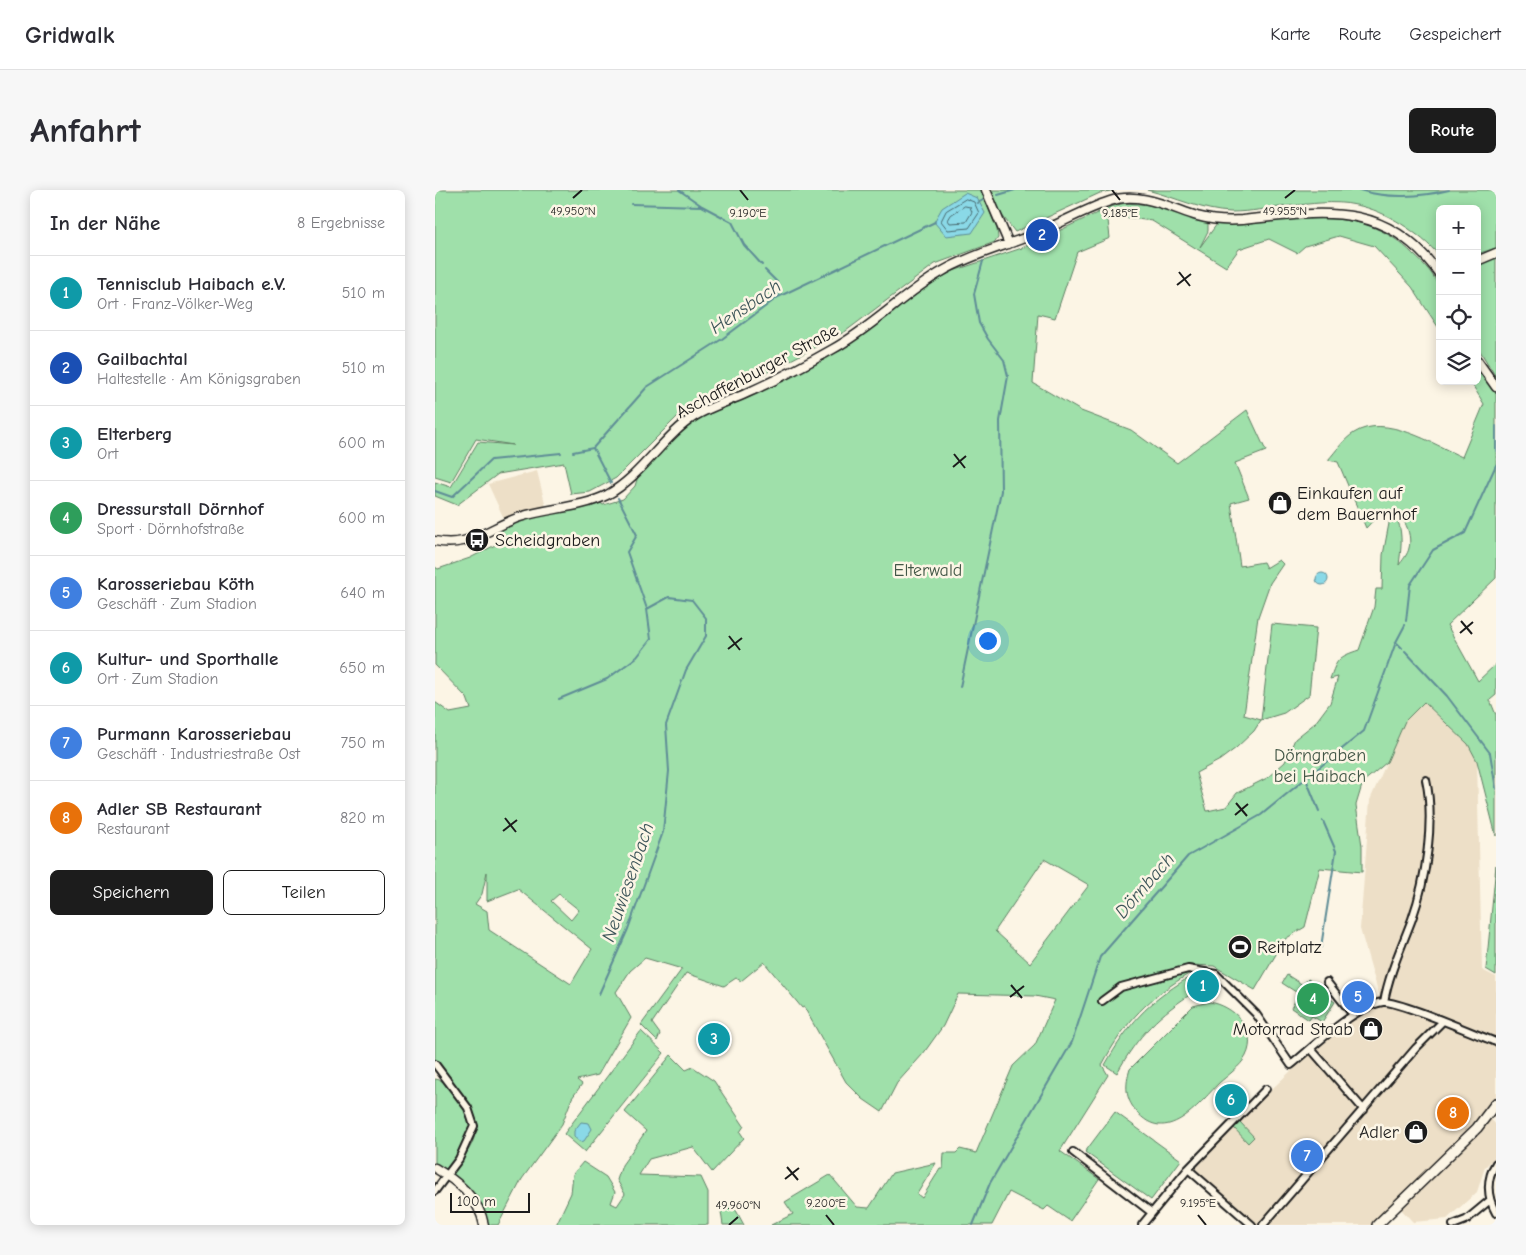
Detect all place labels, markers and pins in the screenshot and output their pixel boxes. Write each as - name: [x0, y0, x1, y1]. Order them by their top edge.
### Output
- pin: 2: [1026, 216, 1058, 254]
- place label: Einkaufen auf dem Bauernhof: [1297, 483, 1417, 525]
- shop icon: Einkaufen auf dem Bauernhof: [1267, 490, 1293, 516]
- bus stop icon: Scheidgraben: [464, 527, 490, 553]
- place label: Scheidgraben: [495, 530, 600, 551]
- sports icon: Reitplatz: [1227, 934, 1253, 960]
- place label: Reitplatz: [1257, 937, 1322, 958]
- pin: 1: [1187, 967, 1219, 1005]
- pin: 5: [1342, 978, 1374, 1016]
- pin: 4: [1297, 980, 1329, 1018]
- shop icon: Motorrad Staab: [1358, 1016, 1384, 1042]
- place label: Motorrad Staab: [1233, 1019, 1353, 1040]
- pin: 3: [698, 1020, 730, 1058]
- pin: 6: [1215, 1081, 1247, 1119]
- pin: 8: [1437, 1094, 1469, 1132]
- shop icon: Adler: [1403, 1119, 1429, 1145]
- place label: Adler: [1359, 1122, 1400, 1143]
- pin: 7: [1291, 1137, 1323, 1175]

